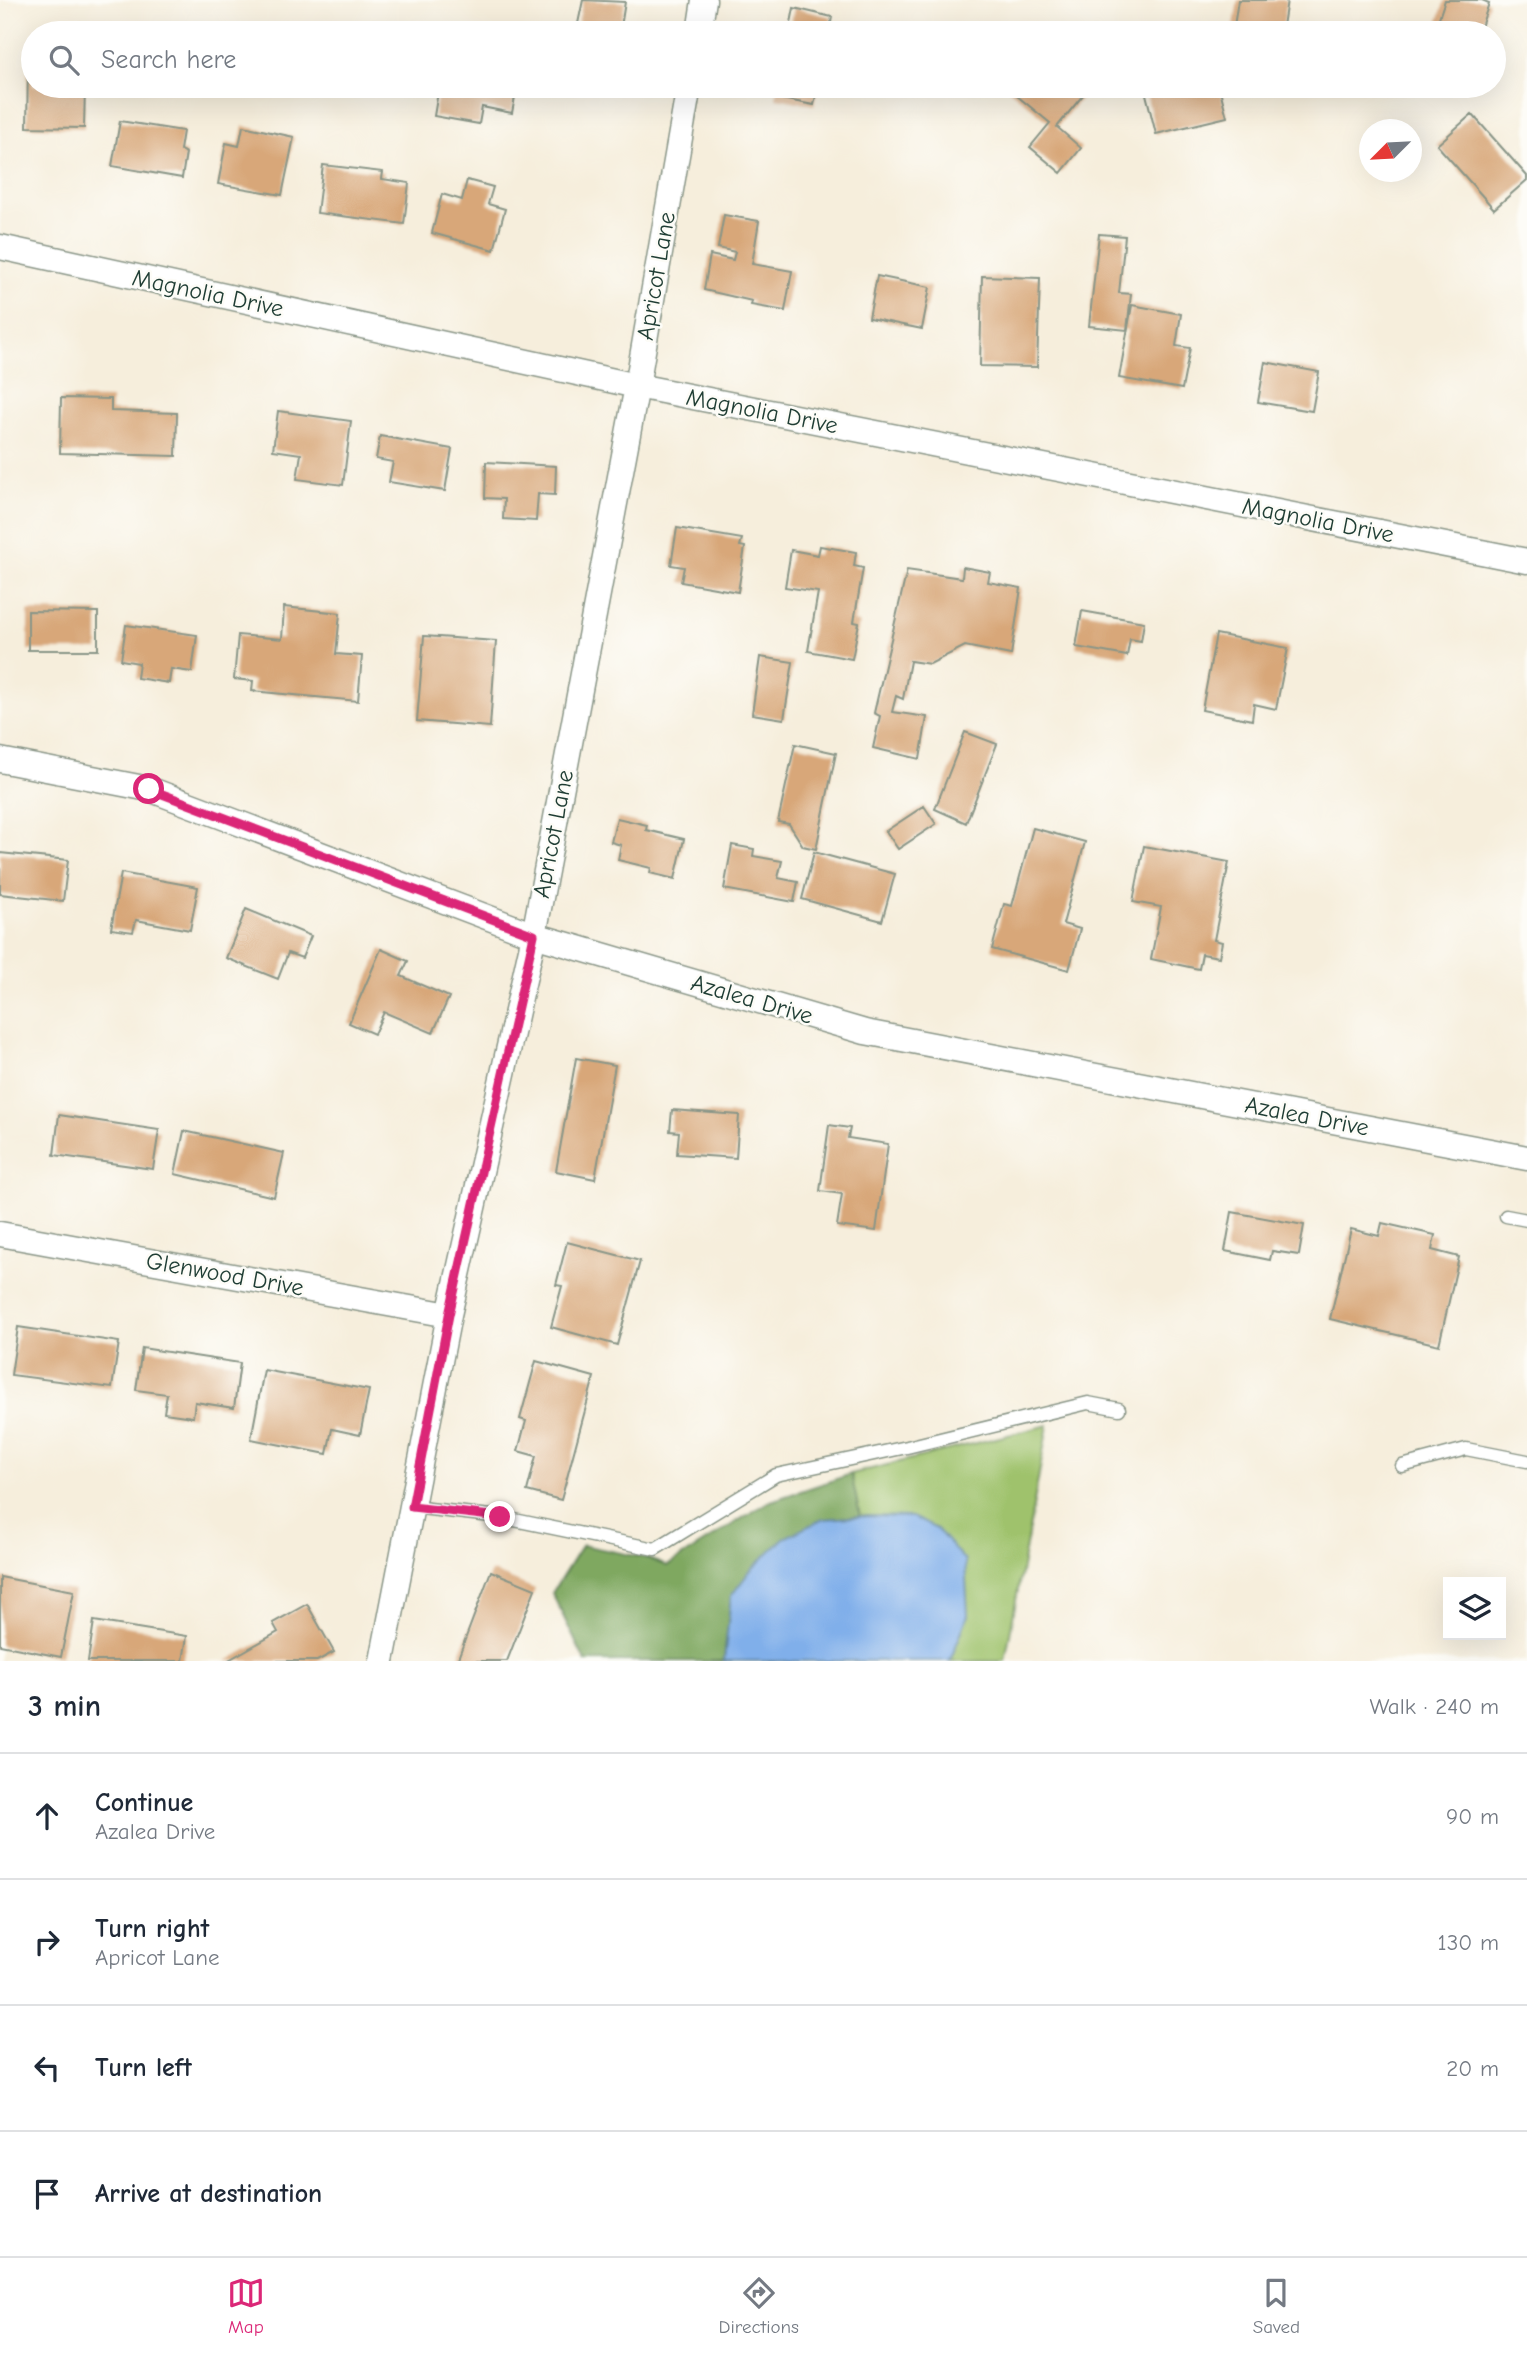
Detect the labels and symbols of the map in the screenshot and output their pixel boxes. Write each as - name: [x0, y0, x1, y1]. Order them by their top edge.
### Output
- north arrow: [1359, 119, 1422, 182]
- street label: Apricot Lane: [631, 210, 681, 342]
- street label: Magnolia Drive: [130, 263, 286, 323]
- street label: Magnolia Drive: [684, 383, 840, 439]
- street label: Magnolia Drive: [1240, 492, 1396, 548]
- street label: Apricot Lane: [527, 768, 579, 900]
- route start: [133, 773, 164, 804]
- street label: Azalea Drive: [688, 968, 816, 1030]
- street label: Azalea Drive: [1243, 1090, 1371, 1142]
- street label: Glenwood Drive: [144, 1246, 306, 1302]
- route end: [484, 1501, 515, 1532]

